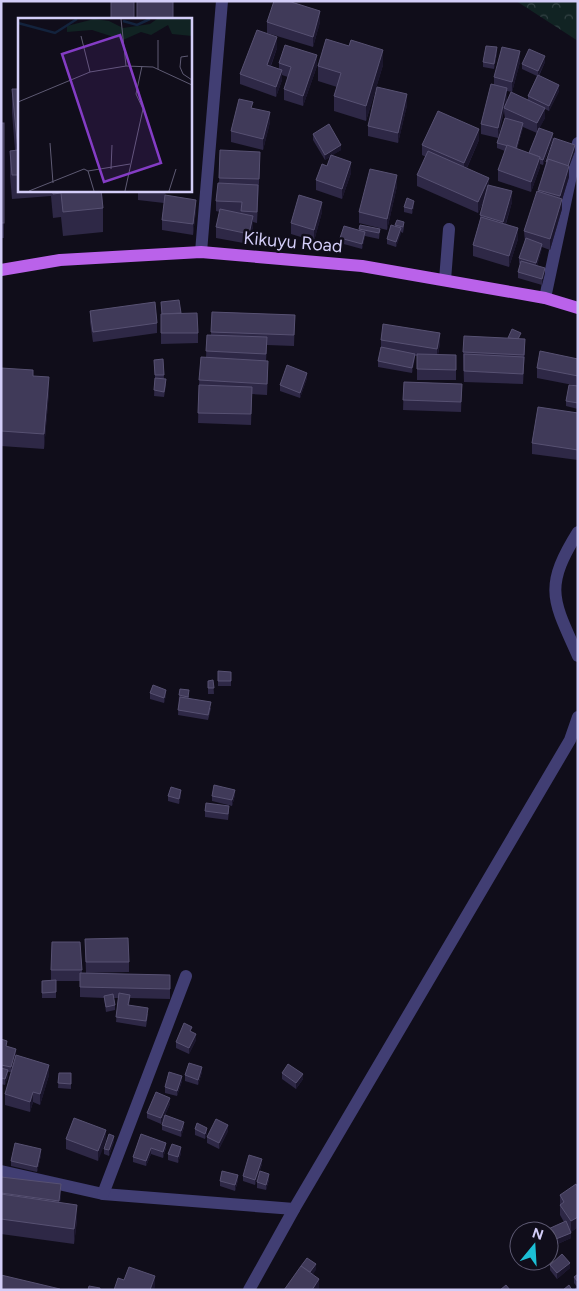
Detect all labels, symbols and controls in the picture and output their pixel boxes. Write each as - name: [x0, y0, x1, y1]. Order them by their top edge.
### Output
- inset map: [18, 18, 191, 191]
- street label: Kikuyu Road: [243, 227, 343, 257]
- north arrow: [509, 1221, 559, 1271]
- text: N: [530, 1224, 546, 1244]

